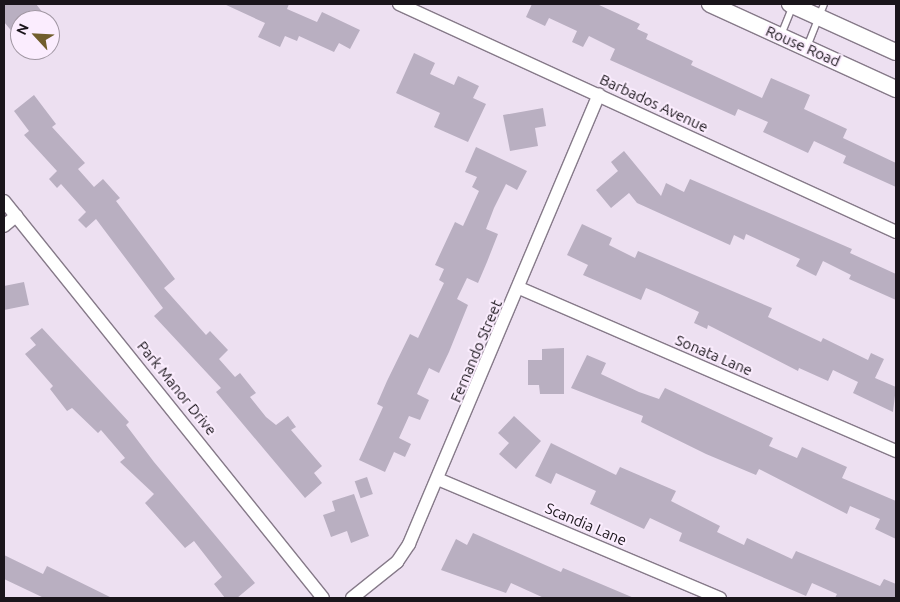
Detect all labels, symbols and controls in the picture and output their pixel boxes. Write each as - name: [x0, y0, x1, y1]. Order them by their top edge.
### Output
- north arrow: [10, 10, 60, 60]
- text: N: [13, 21, 32, 37]
- street label: Rouse Road: [763, 22, 843, 70]
- street label: Barbados Avenue: [597, 70, 711, 136]
- street label: Fernando Street: [446, 297, 506, 405]
- street label: Sonata Lane: [673, 331, 755, 379]
- street label: Park Manor Drive: [134, 337, 220, 439]
- street label: Scandia Lane: [543, 499, 629, 549]

